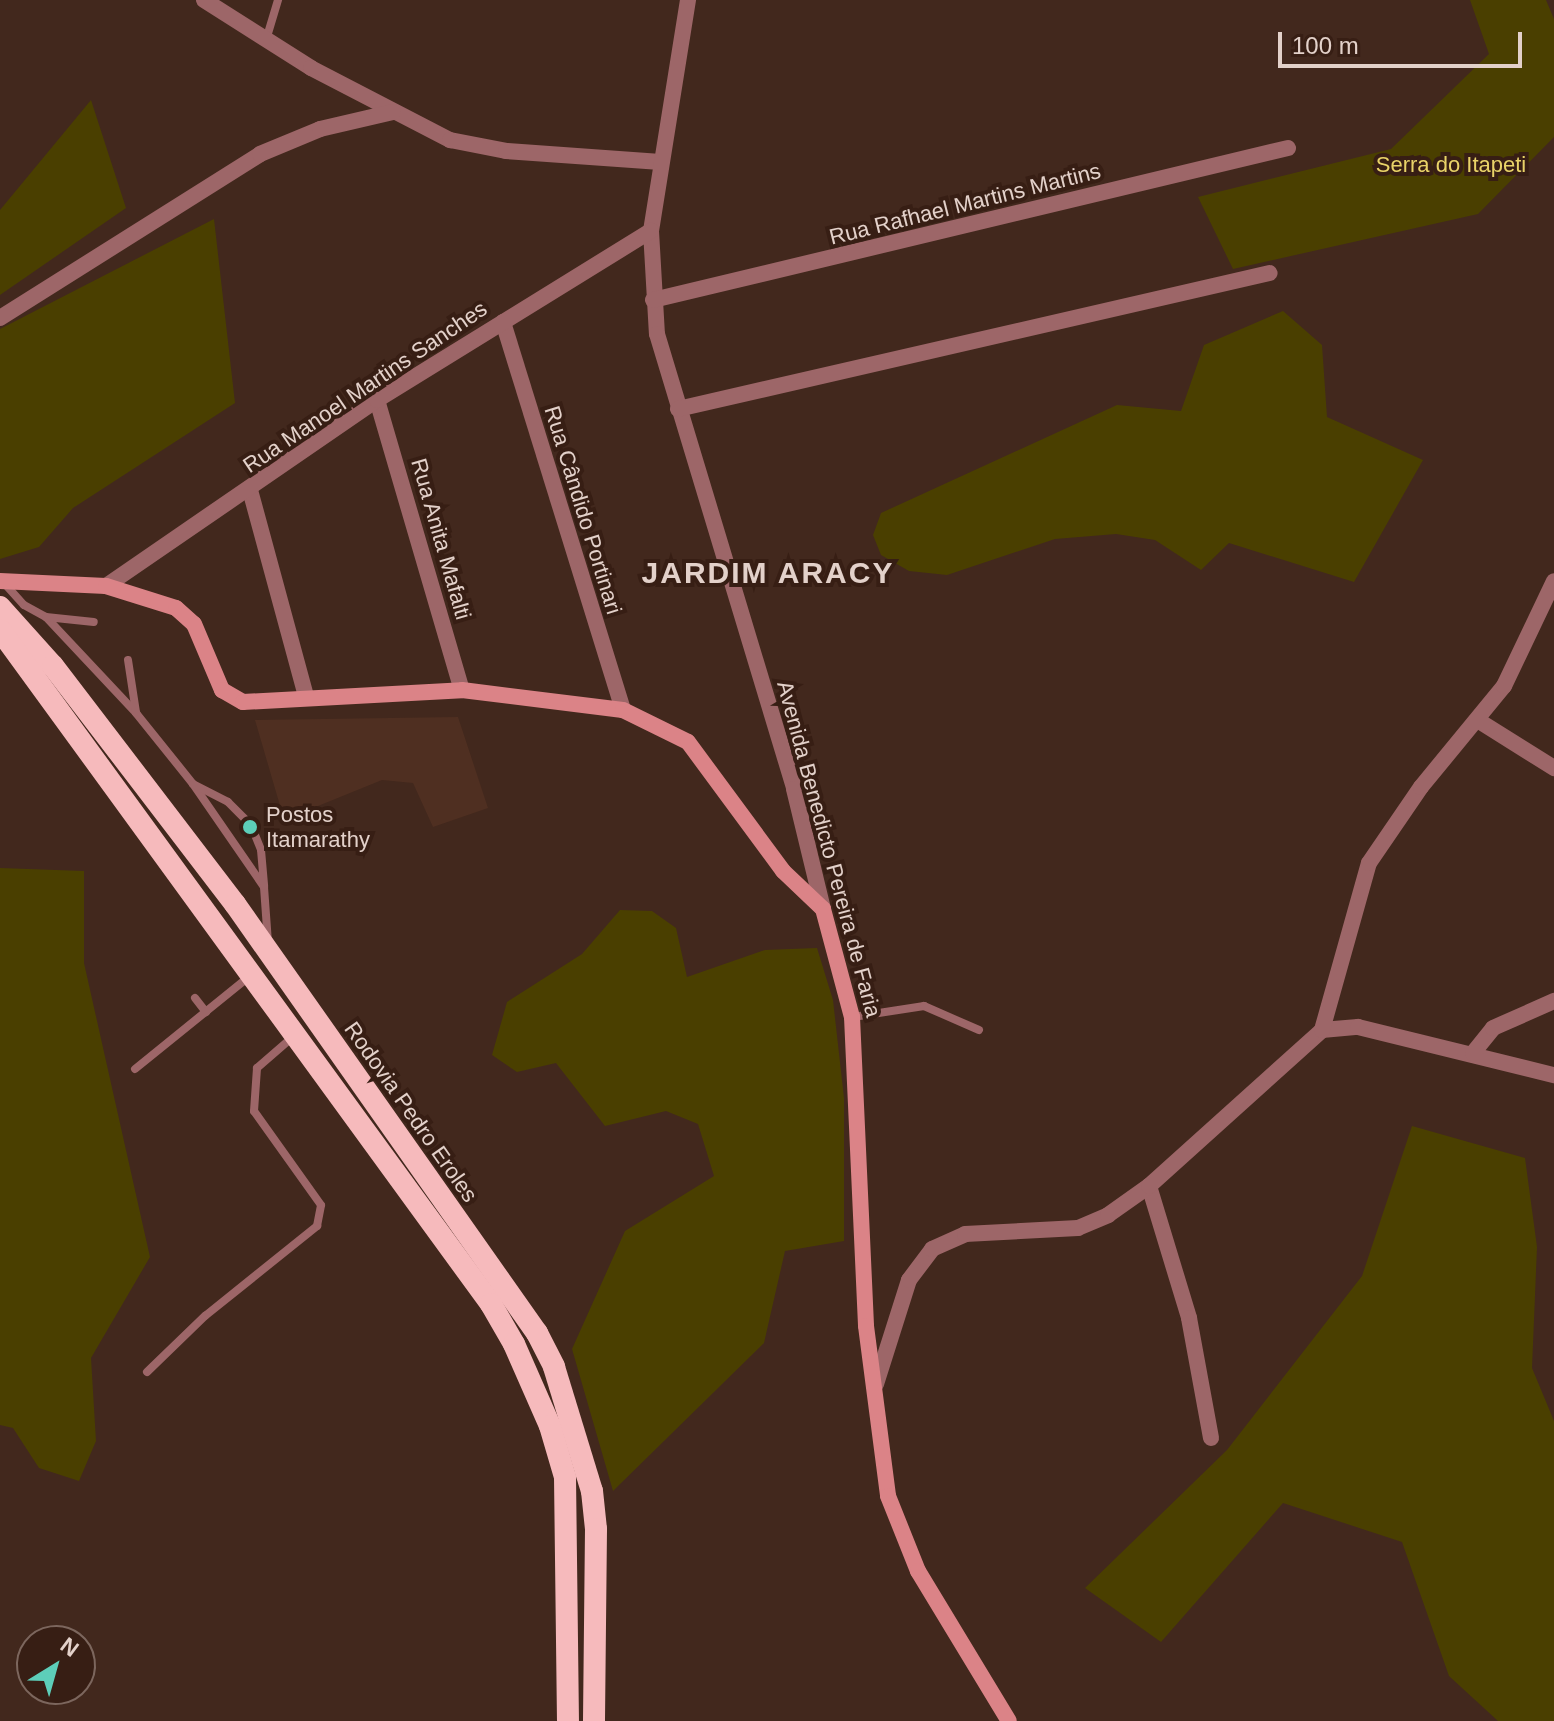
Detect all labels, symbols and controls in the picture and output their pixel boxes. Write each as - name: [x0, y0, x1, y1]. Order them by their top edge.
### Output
- scale bar: [1282, 16, 1526, 66]
- text: 100 m: [1292, 32, 1359, 59]
- park label: Serra do Itapeti: [1376, 152, 1526, 178]
- street label: Rua Rafhael Martins Martins: [827, 157, 1103, 251]
- street label: Rua Manoel Martins Sanches: [238, 295, 492, 479]
- street label: Rua Cândido Portinari: [539, 403, 627, 617]
- street label: Rua Anita Mafalti: [405, 455, 477, 623]
- district label: JARDIM ARACY: [641, 555, 895, 591]
- street label: Avenida Benedicto Pereira de Faria: [771, 678, 887, 1020]
- place label: Postos Itamarathy: [266, 801, 370, 852]
- marker: Postos Itamarathy: [241, 818, 259, 836]
- street label: Rodovia Pedro Eroles: [339, 1017, 483, 1207]
- north arrow: [16, 1625, 96, 1705]
- text: N: [56, 1632, 83, 1662]

